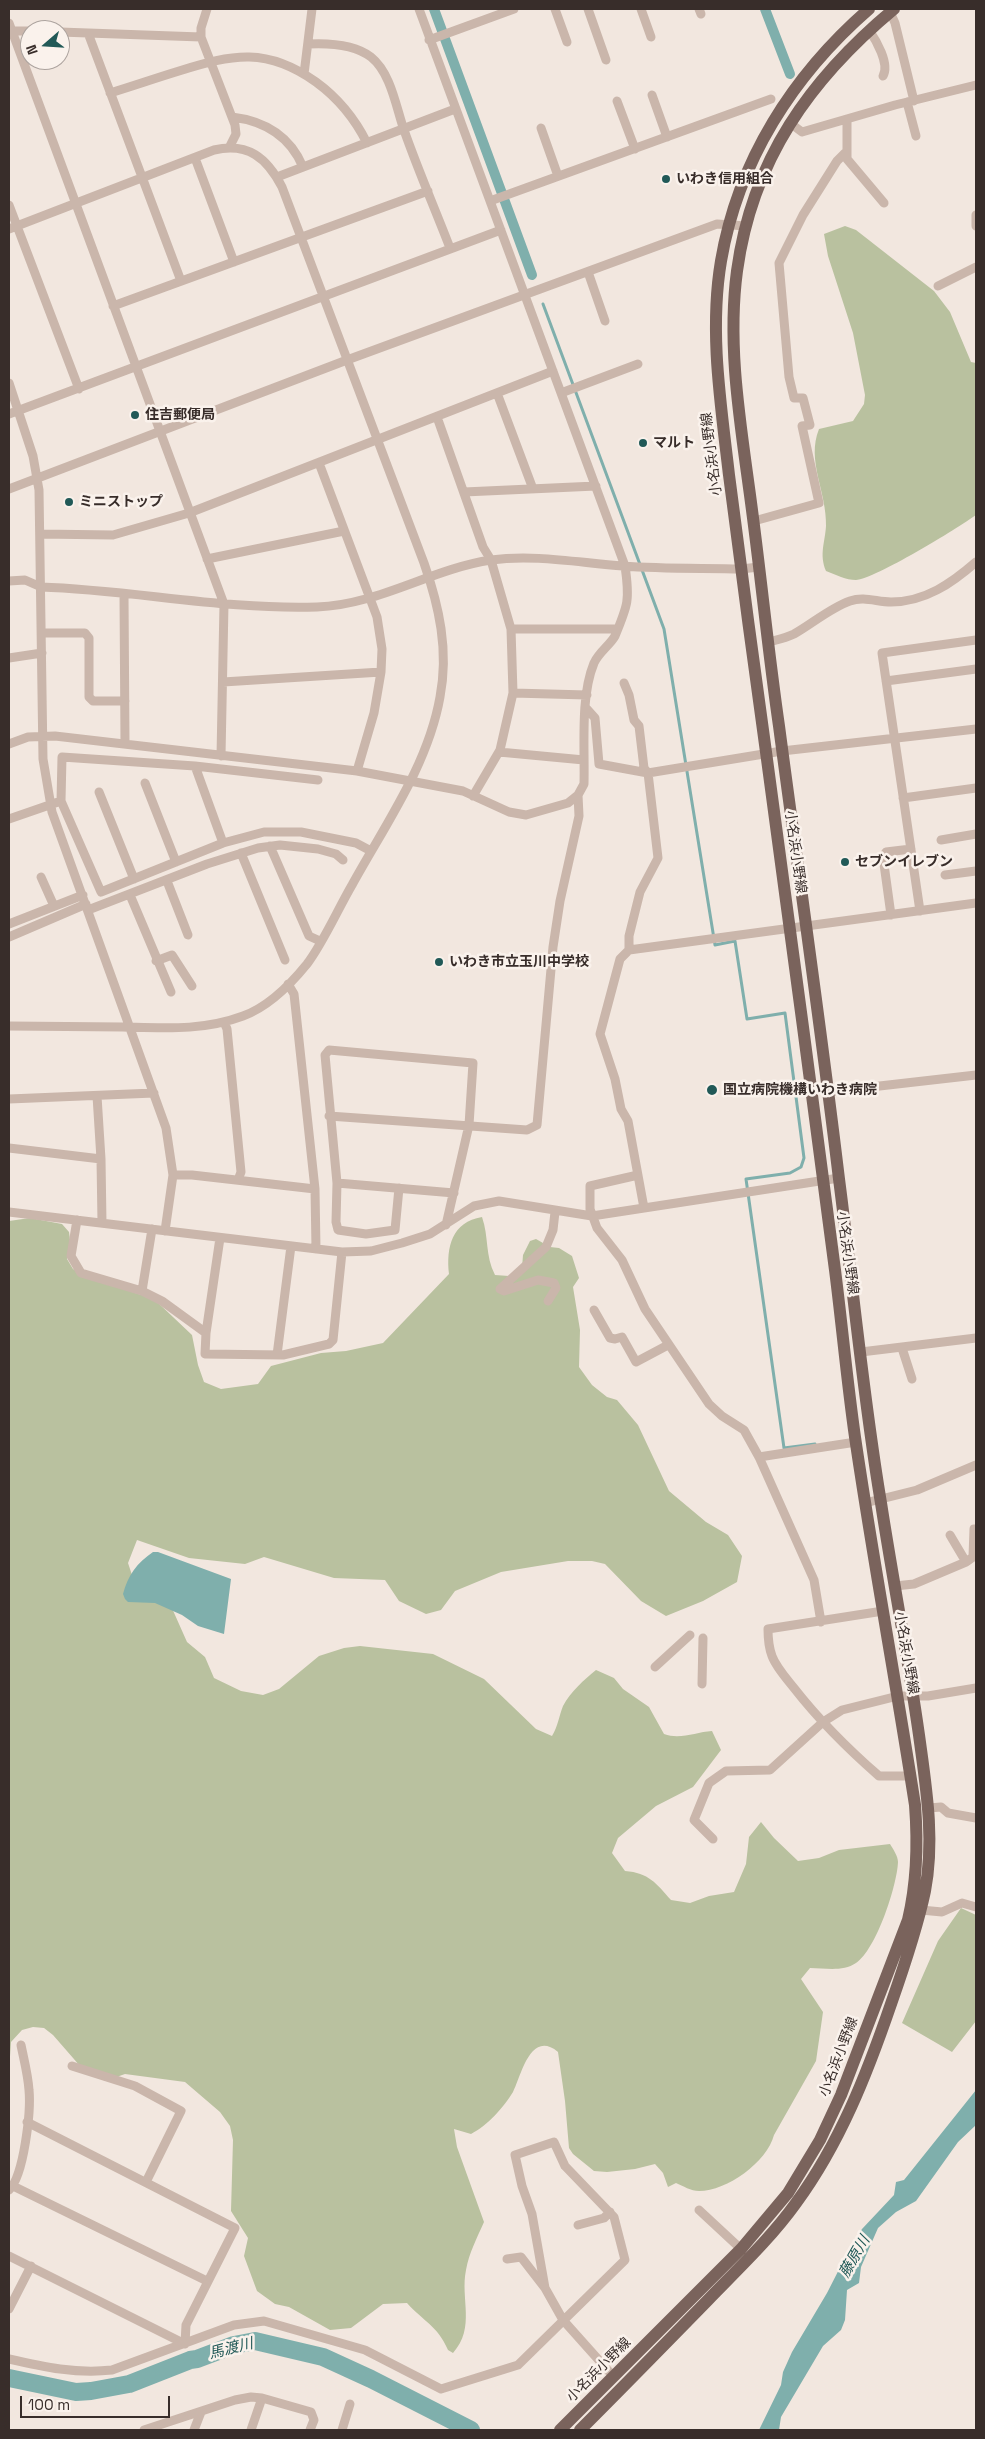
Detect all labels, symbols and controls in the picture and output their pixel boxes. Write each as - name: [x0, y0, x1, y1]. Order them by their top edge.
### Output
- north arrow: [20, 20, 70, 70]
- text: N: [22, 42, 42, 57]
- place label: いわき信用組合: [676, 171, 774, 187]
- marker: いわき信用組合: [660, 173, 672, 185]
- place label: 住吉郵便局: [145, 407, 215, 423]
- marker: 住吉郵便局: [129, 409, 141, 421]
- street label: 小名浜小野線: [699, 411, 725, 497]
- place label: マルト: [653, 435, 695, 451]
- marker: マルト: [637, 437, 649, 449]
- place label: ミニストップ: [79, 494, 163, 510]
- marker: ミニストップ: [63, 496, 75, 508]
- street label: 小名浜小野線: [781, 809, 809, 895]
- place label: セブンイレブン: [855, 854, 953, 870]
- marker: セブンイレブン: [839, 856, 851, 868]
- place label: いわき市立玉川中学校: [449, 954, 589, 970]
- marker: いわき市立玉川中学校: [433, 956, 445, 968]
- place label: 国立病院機構いわき病院: [723, 1082, 877, 1098]
- marker: 国立病院機構いわき病院: [705, 1083, 719, 1097]
- street label: 小名浜小野線: [833, 1210, 861, 1296]
- street label: 小名浜小野線: [890, 1610, 922, 1696]
- street label: 小名浜小野線: [816, 2015, 862, 2099]
- water label: 藤原川: [836, 2233, 874, 2281]
- street label: 小名浜小野線: [563, 2334, 635, 2406]
- water label: 馬渡川: [207, 2335, 255, 2363]
- scale bar: [22, 2386, 172, 2418]
- text: 100 m: [28, 2395, 70, 2414]

